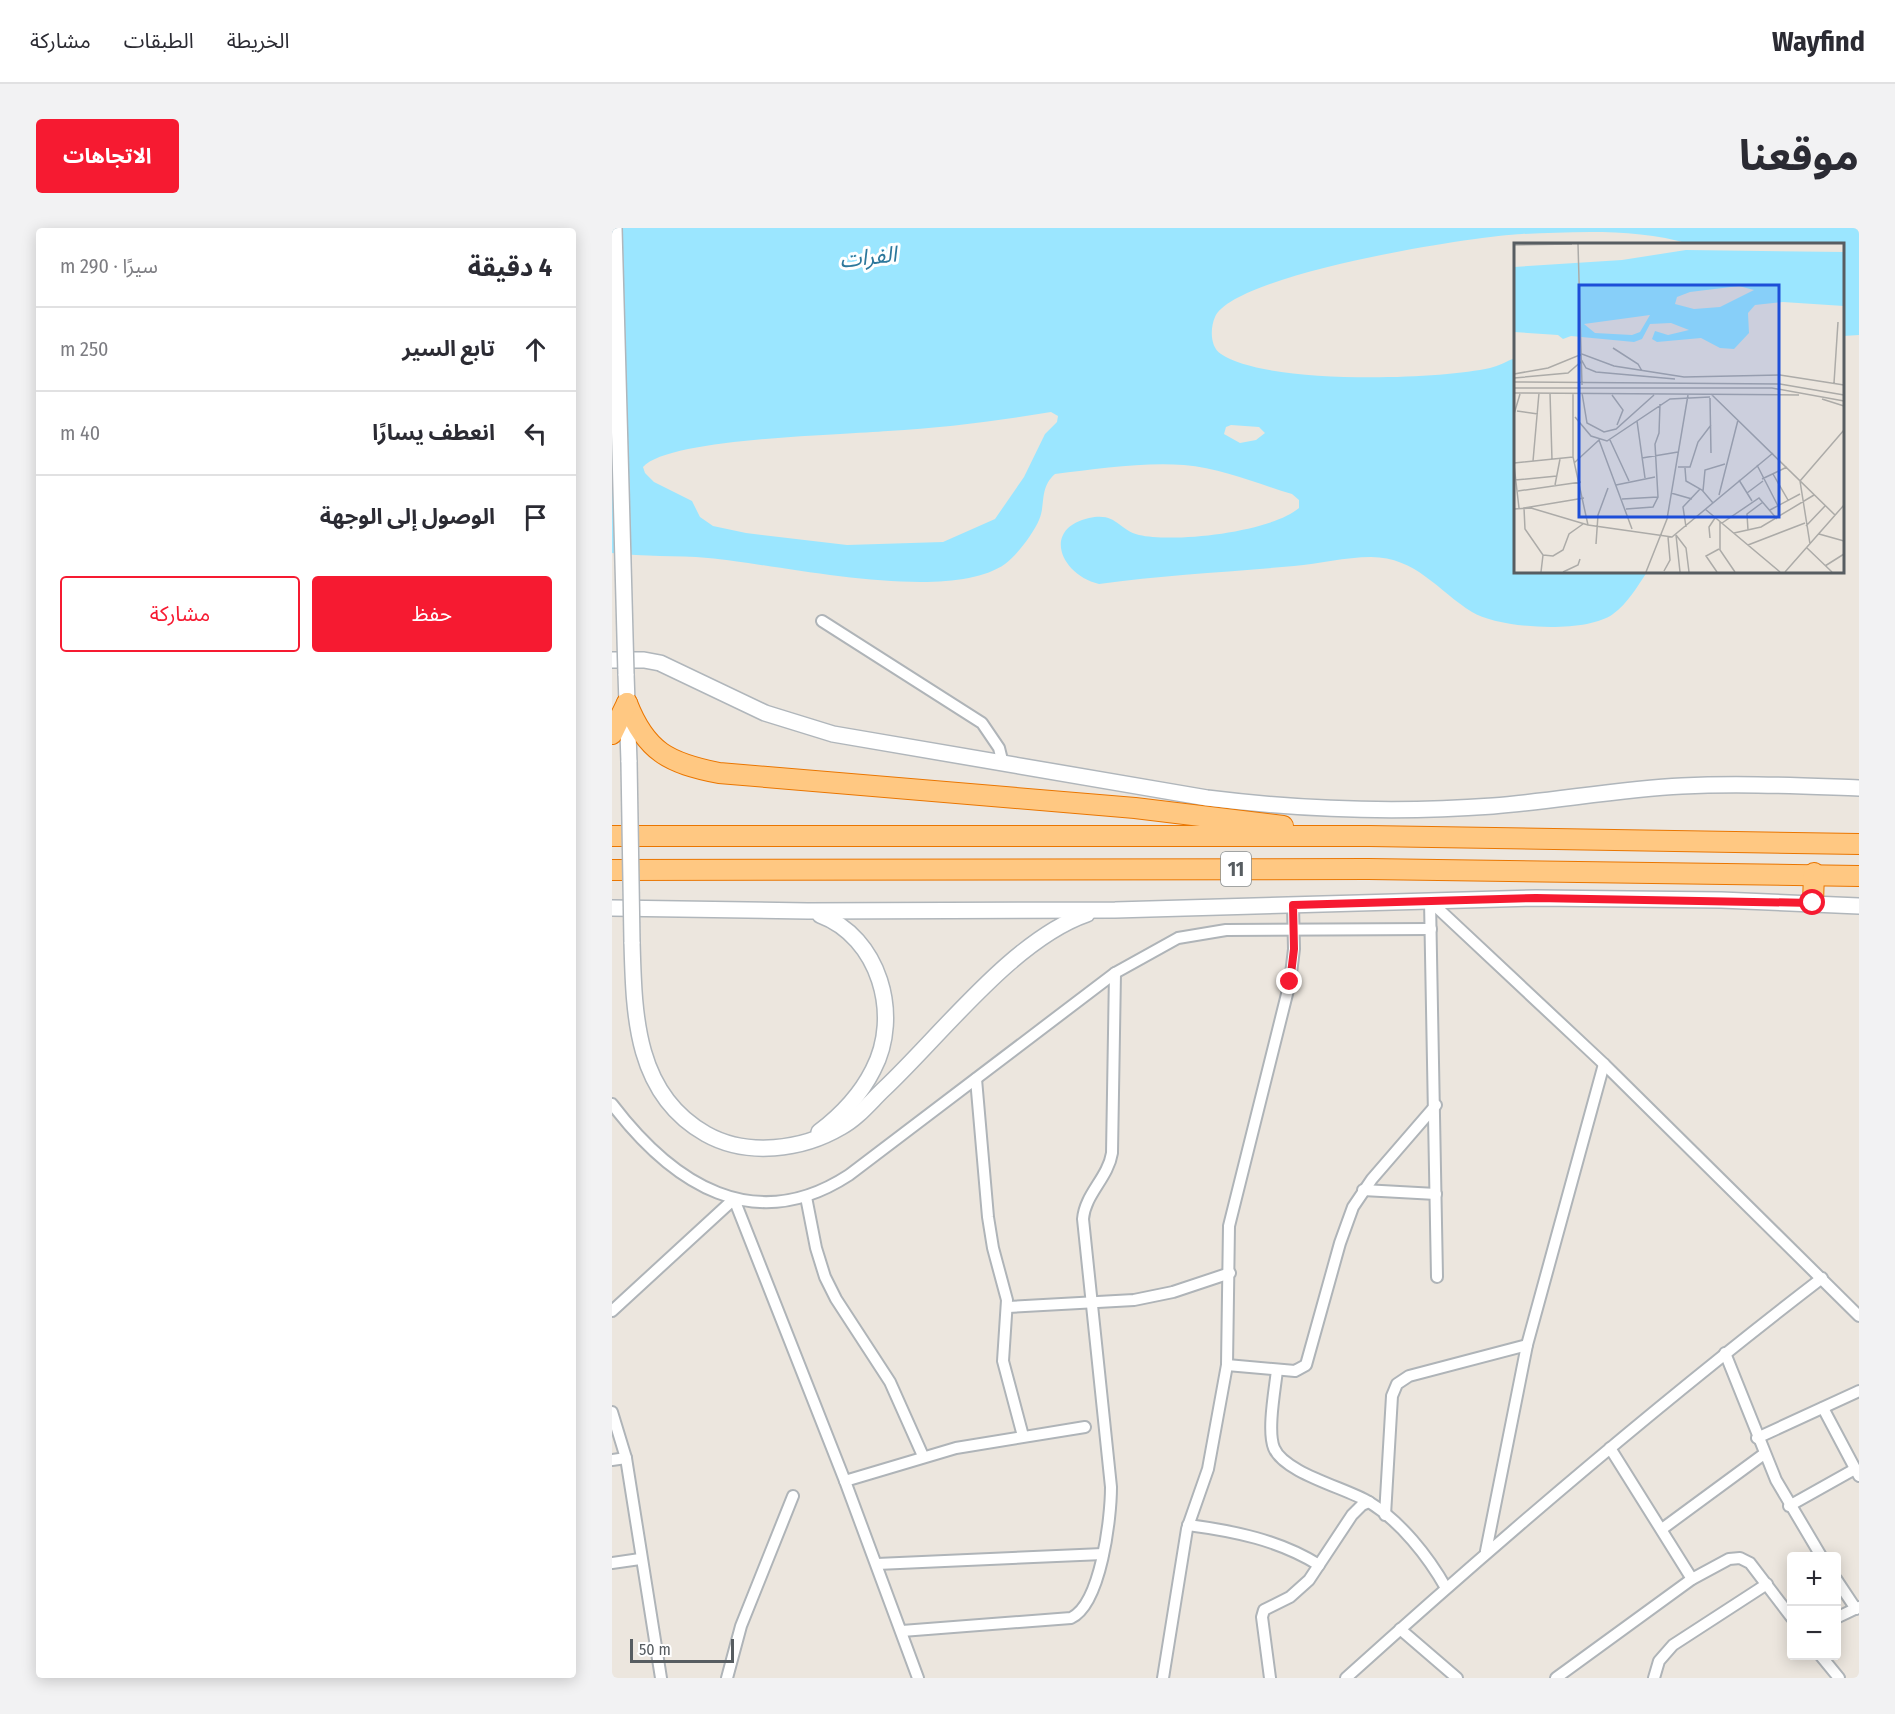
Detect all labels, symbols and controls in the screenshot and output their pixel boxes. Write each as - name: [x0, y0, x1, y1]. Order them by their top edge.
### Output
- text: Wayfind: [1772, 25, 1865, 58]
- text: مشاركة: [30, 28, 91, 54]
- text: الطبقات: [124, 28, 194, 54]
- text: الخريطة: [227, 28, 290, 54]
- button: الاتجاهات: [36, 119, 179, 193]
- text: موقعنا: [1739, 131, 1859, 181]
- water label: الفرات: [838, 240, 901, 273]
- inset map: [1514, 243, 1844, 573]
- text: 4 دقيقة: [468, 252, 552, 283]
- text: سيرًا · 290 m: [60, 254, 158, 278]
- icon: ahead: [519, 333, 552, 366]
- text: تابع السير: [402, 335, 495, 362]
- text: 250 m: [60, 337, 109, 361]
- icon: left: [519, 417, 552, 450]
- text: انعطف يسارًا: [372, 419, 495, 446]
- text: 40 m: [60, 421, 100, 445]
- icon: arrive: [519, 501, 552, 534]
- text: الوصول إلى الوجهة: [320, 503, 495, 530]
- button: مشاركة: [60, 576, 300, 652]
- button: حفظ: [312, 576, 552, 652]
- road number: 11: [1221, 852, 1251, 886]
- route start: [1799, 889, 1825, 915]
- route end: [1276, 968, 1302, 994]
- map controls: [1787, 1552, 1841, 1660]
- button: +: [1787, 1552, 1841, 1606]
- button: −: [1787, 1606, 1841, 1660]
- scale bar: [630, 1636, 734, 1664]
- text: 50 m: [639, 1640, 671, 1659]

